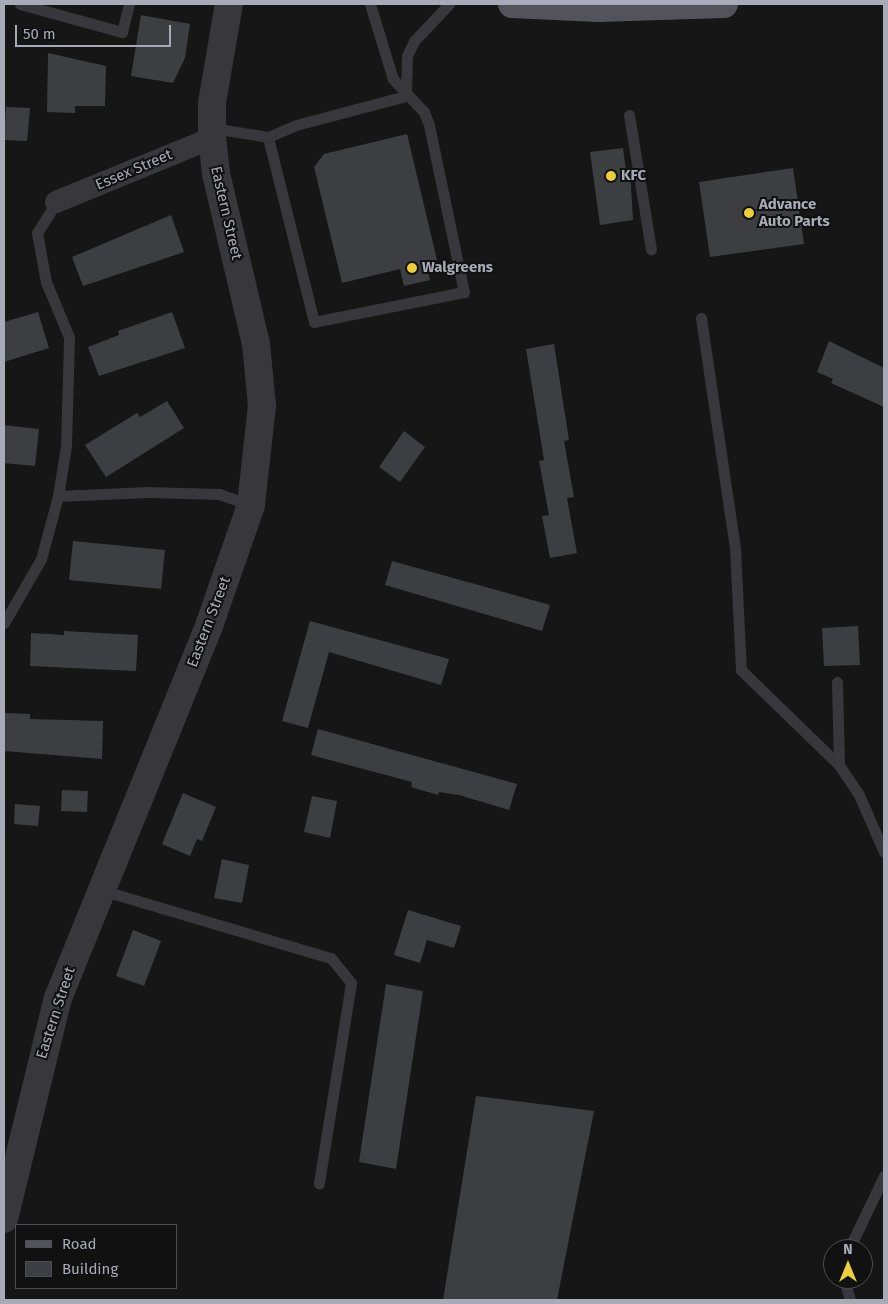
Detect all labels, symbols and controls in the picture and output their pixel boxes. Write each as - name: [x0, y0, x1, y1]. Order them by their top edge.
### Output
- scale bar: [18, 15, 174, 47]
- text: 50 m: [23, 25, 56, 43]
- street label: Essex Street: [93, 146, 175, 194]
- street label: Eastern Street: [206, 164, 246, 262]
- place label: KFC: [621, 167, 646, 185]
- marker: KFC: [605, 170, 617, 182]
- place label: Advance Auto Parts: [759, 195, 830, 230]
- marker: Advance Auto Parts: [743, 207, 755, 219]
- place label: Walgreens: [422, 259, 493, 277]
- marker: Walgreens: [406, 262, 418, 274]
- street label: Eastern Street: [183, 574, 235, 670]
- street label: Eastern Street: [33, 965, 79, 1061]
- legend: [15, 1224, 178, 1289]
- text: Road: [62, 1235, 97, 1253]
- north arrow: [823, 1239, 873, 1289]
- text: N: [843, 1241, 853, 1258]
- text: Building: [62, 1260, 118, 1278]

